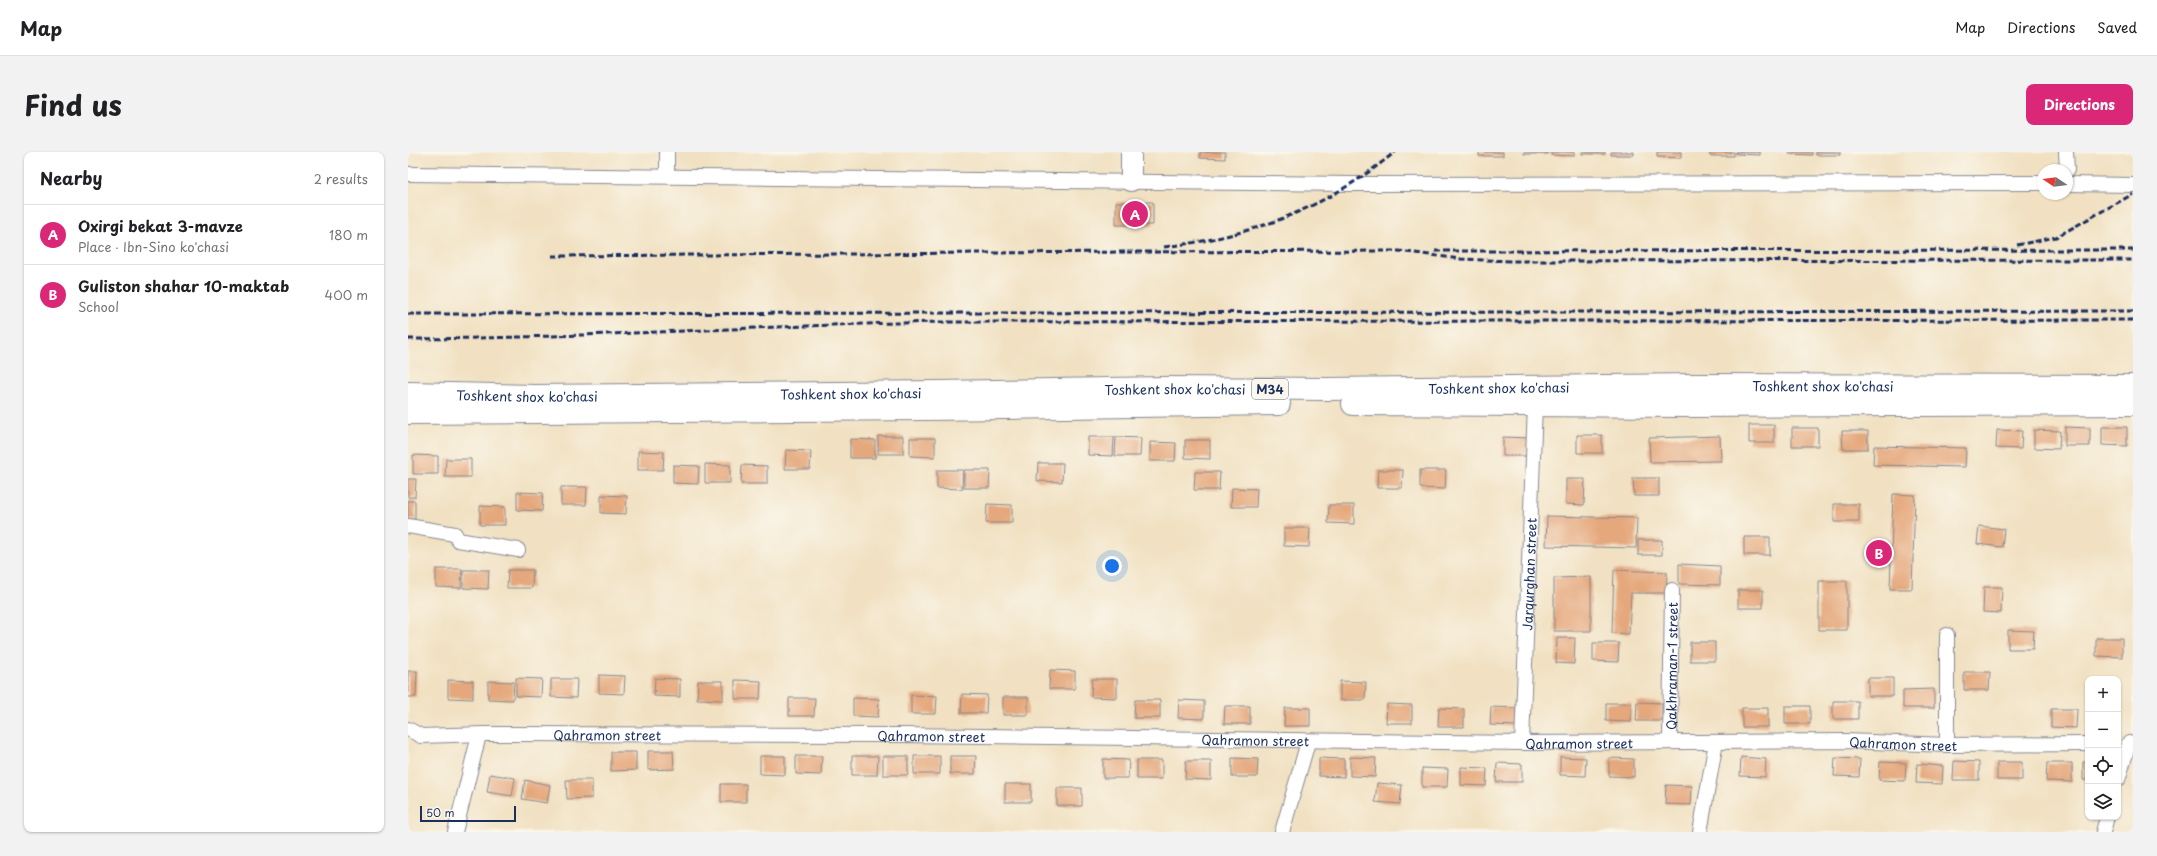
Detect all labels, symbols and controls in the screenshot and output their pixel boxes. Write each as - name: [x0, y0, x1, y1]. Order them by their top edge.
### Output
- text: Map: [20, 14, 62, 42]
- text: Map: [1955, 17, 1985, 38]
- text: Directions: [2007, 17, 2075, 38]
- text: Saved: [2097, 17, 2137, 38]
- text: Find us: [24, 83, 122, 126]
- button: Directions: [2026, 84, 2133, 125]
- north arrow: [2037, 164, 2073, 200]
- text: Nearby: [40, 165, 102, 191]
- text: 2 results: [314, 169, 368, 188]
- pin: A: [1122, 199, 1148, 229]
- text: Oxirgi bekat 3-mavze: [78, 214, 243, 237]
- text: A: [48, 225, 58, 244]
- text: 180 m: [329, 225, 368, 244]
- text: Place · Ibn-Sino ko'chasi: [78, 237, 229, 256]
- text: Guliston shahar 10-maktab: [78, 274, 289, 297]
- text: B: [49, 285, 57, 304]
- text: 400 m: [325, 285, 368, 304]
- text: School: [78, 297, 119, 316]
- street label: Toshkent shox ko'chasi: [1752, 376, 1894, 395]
- street label: Toshkent shox ko'chasi: [1428, 377, 1570, 397]
- street label: Toshkent shox ko'chasi: [1104, 379, 1246, 399]
- road number: M34: [1252, 379, 1288, 399]
- street label: Toshkent shox ko'chasi: [780, 383, 922, 403]
- street label: Toshkent shox ko'chasi: [456, 385, 598, 406]
- street label: Jarqurghan street: [1517, 517, 1540, 631]
- pin: B: [1866, 538, 1892, 568]
- your location: [1102, 556, 1122, 576]
- street label: Qakhraman-1 street: [1661, 602, 1681, 730]
- map controls: [2085, 676, 2121, 820]
- button: +: [2085, 676, 2121, 712]
- button: −: [2085, 712, 2121, 748]
- street label: Qahramon street: [553, 725, 661, 744]
- street label: Qahramon street: [877, 725, 985, 746]
- street label: Qahramon street: [1201, 729, 1309, 750]
- street label: Qahramon street: [1849, 732, 1957, 755]
- street label: Qahramon street: [1525, 733, 1633, 752]
- button: locate: [2085, 748, 2121, 784]
- button: layers: [2085, 784, 2121, 820]
- scale bar: [420, 804, 516, 823]
- text: 50 m: [426, 804, 455, 821]

